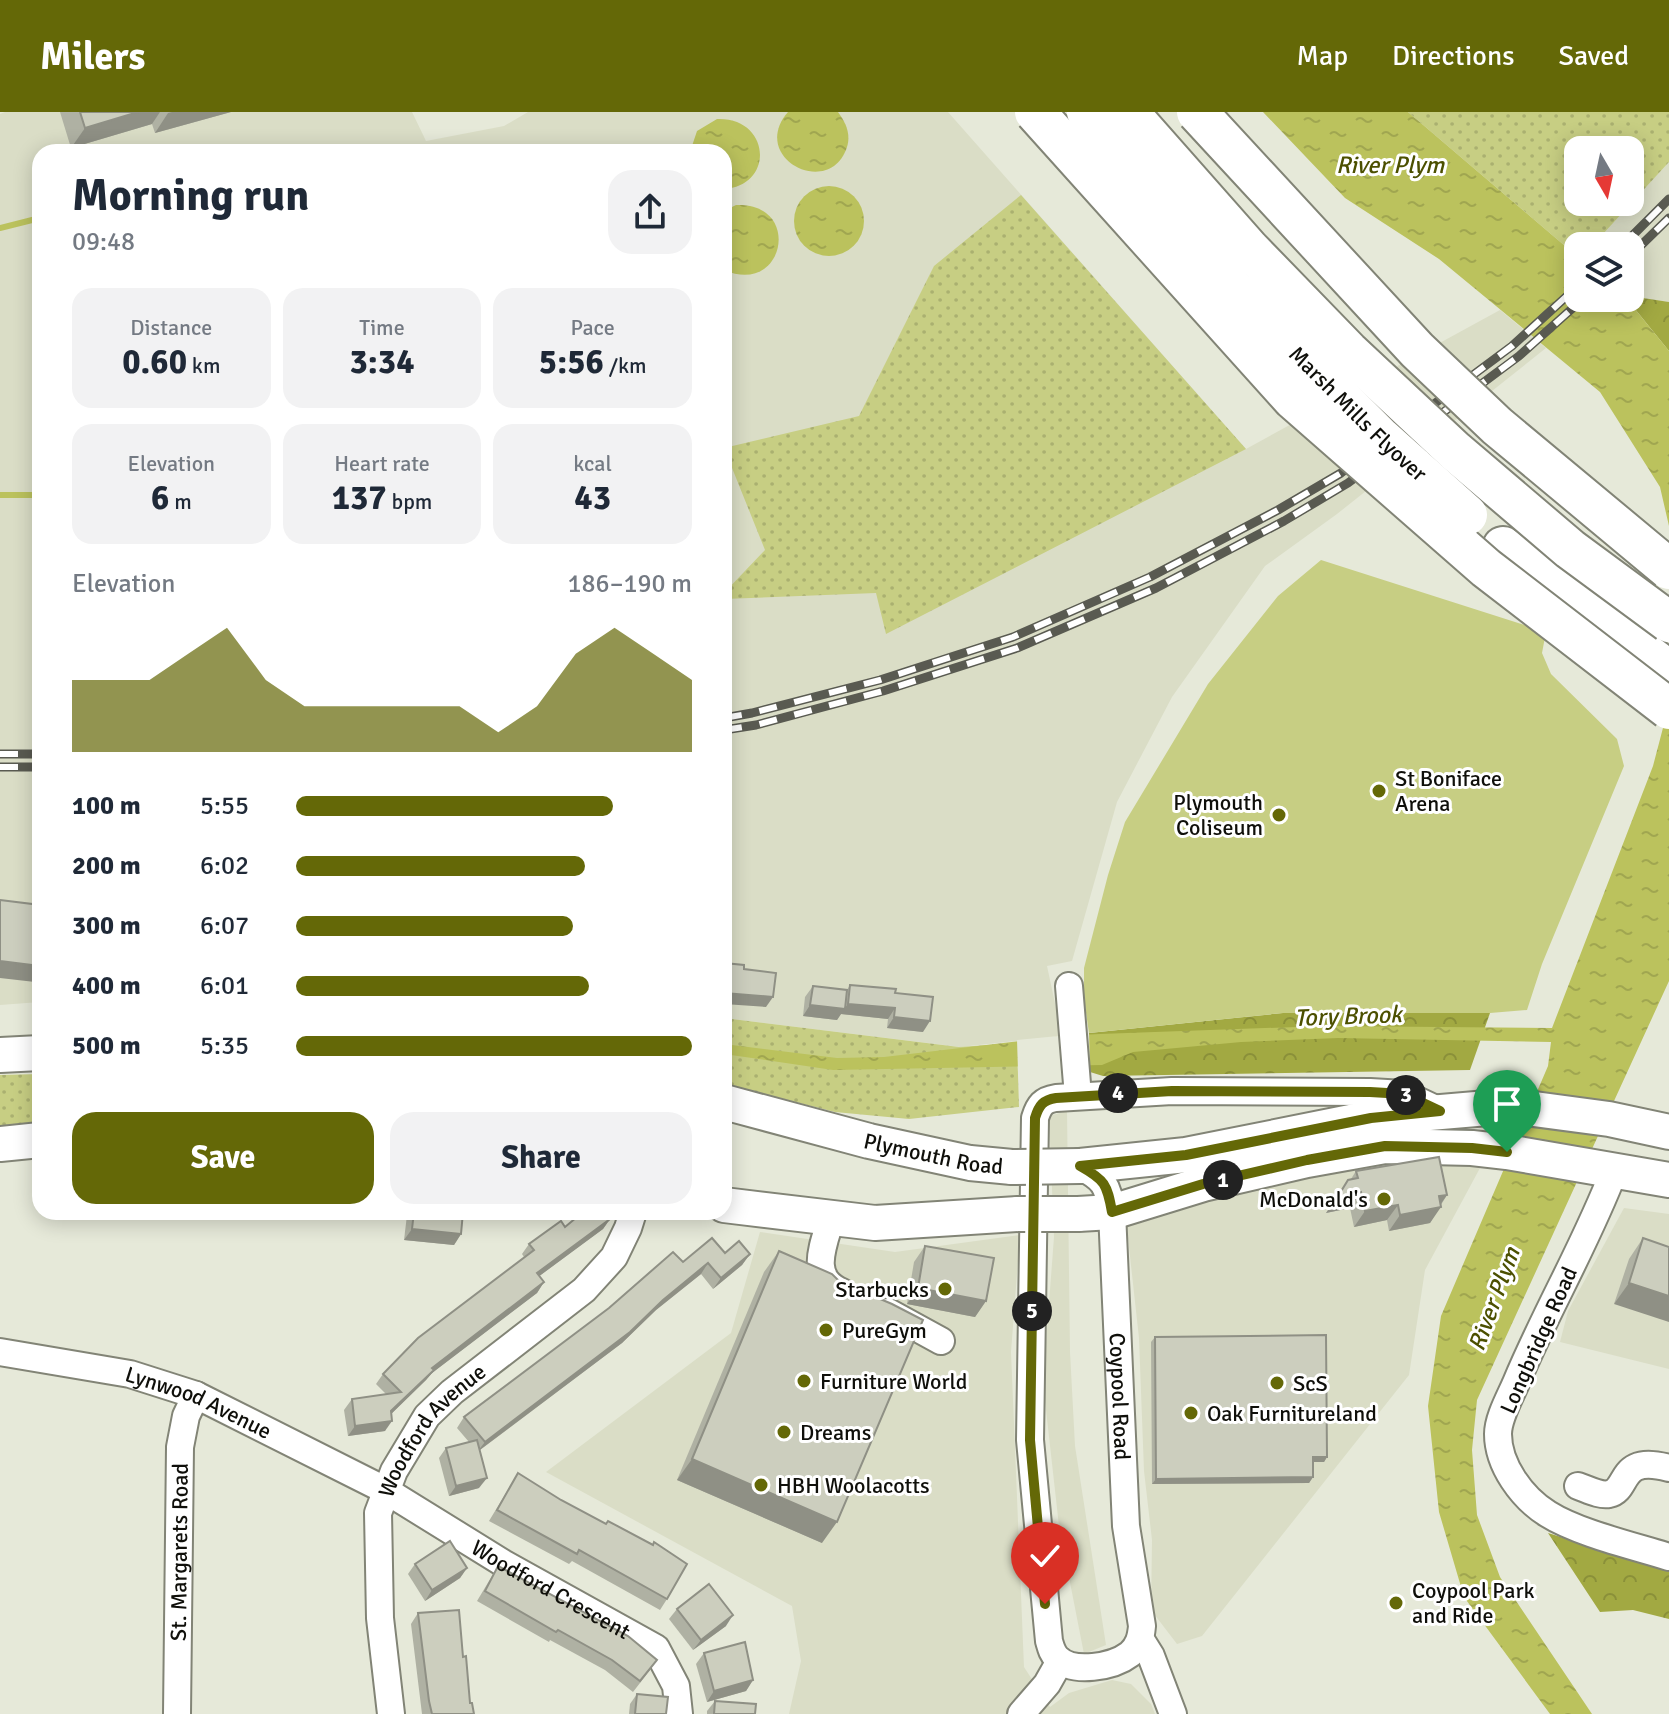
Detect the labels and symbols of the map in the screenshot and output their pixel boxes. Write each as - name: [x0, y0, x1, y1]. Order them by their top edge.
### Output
- north arrow: [1564, 136, 1644, 216]
- water label: River Plym: [1336, 150, 1445, 180]
- street label: Marsh Mills Flyover: [1283, 340, 1433, 487]
- place label: St Boniface Arena: [1395, 765, 1502, 817]
- marker: St Boniface Arena: [1370, 782, 1388, 800]
- place label: Plymouth Coliseum: [1173, 789, 1263, 841]
- marker: Plymouth Coliseum: [1270, 806, 1288, 824]
- water label: Tory Brook: [1294, 999, 1404, 1033]
- pin: [1473, 1070, 1541, 1152]
- pin: 4: [1098, 1073, 1138, 1113]
- pin: 3: [1386, 1075, 1426, 1115]
- street label: Plymouth Road: [861, 1127, 1004, 1180]
- pin: 1: [1203, 1160, 1243, 1200]
- place label: McDonald's: [1259, 1186, 1368, 1213]
- marker: McDonald's: [1375, 1190, 1393, 1208]
- water label: River Plym: [1461, 1242, 1527, 1355]
- street label: Longbridge Road: [1494, 1262, 1583, 1418]
- place label: Starbucks: [835, 1276, 929, 1303]
- marker: Starbucks: [936, 1280, 954, 1298]
- pin: 5: [1012, 1291, 1052, 1331]
- place label: PureGym: [842, 1317, 927, 1344]
- marker: PureGym: [817, 1321, 835, 1339]
- street label: Coypool Road: [1103, 1332, 1136, 1461]
- street label: Woodford Avenue: [372, 1358, 491, 1501]
- street label: Lynwood Avenue: [122, 1360, 276, 1445]
- place label: Furniture World: [820, 1368, 968, 1395]
- place label: ScS: [1293, 1370, 1328, 1397]
- marker: Furniture World: [795, 1372, 813, 1390]
- marker: ScS: [1268, 1374, 1286, 1392]
- place label: Oak Furnitureland: [1207, 1400, 1377, 1427]
- marker: Oak Furnitureland: [1182, 1404, 1200, 1422]
- place label: Dreams: [800, 1419, 871, 1446]
- marker: Dreams: [775, 1423, 793, 1441]
- street label: St. Margarets Road: [165, 1463, 194, 1641]
- place label: HBH Woolacotts: [777, 1472, 930, 1499]
- marker: HBH Woolacotts: [752, 1476, 770, 1494]
- pin: [1011, 1522, 1079, 1604]
- street label: Woodford Crescent: [466, 1534, 635, 1645]
- place label: Coypool Park and Ride: [1412, 1577, 1535, 1629]
- marker: Coypool Park and Ride: [1387, 1594, 1405, 1612]

